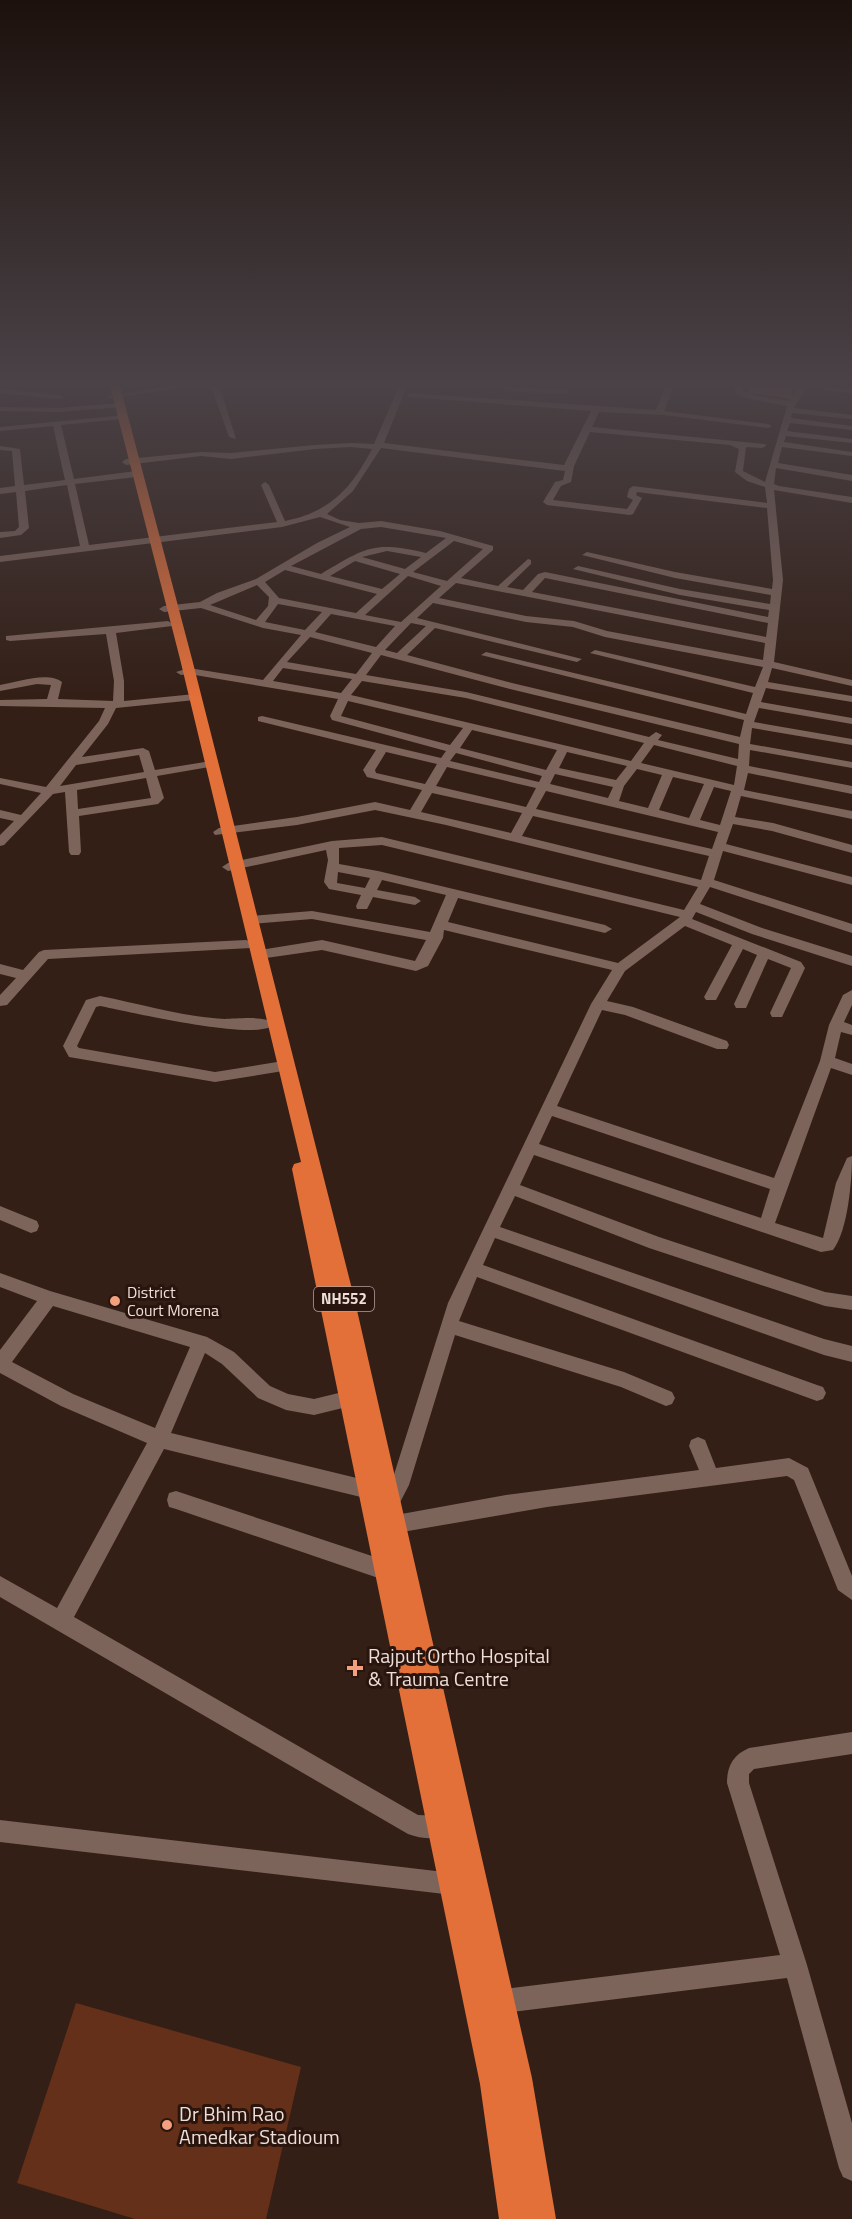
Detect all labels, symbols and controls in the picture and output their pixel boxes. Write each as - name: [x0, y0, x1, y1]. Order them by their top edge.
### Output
- place label: District Court Morena: [127, 1280, 219, 1322]
- road number: NH552: [314, 1287, 374, 1311]
- marker: District Court Morena: [108, 1294, 122, 1308]
- place label: Rajput Ortho Hospital & Trauma Centre: [368, 1640, 550, 1694]
- marker: Rajput Ortho Hospital & Trauma Centre: [346, 1659, 364, 1677]
- place label: Dr Bhim Rao Amedkar Stadioum: [179, 2098, 340, 2152]
- marker: Dr Bhim Rao Amedkar Stadioum: [160, 2118, 174, 2132]

